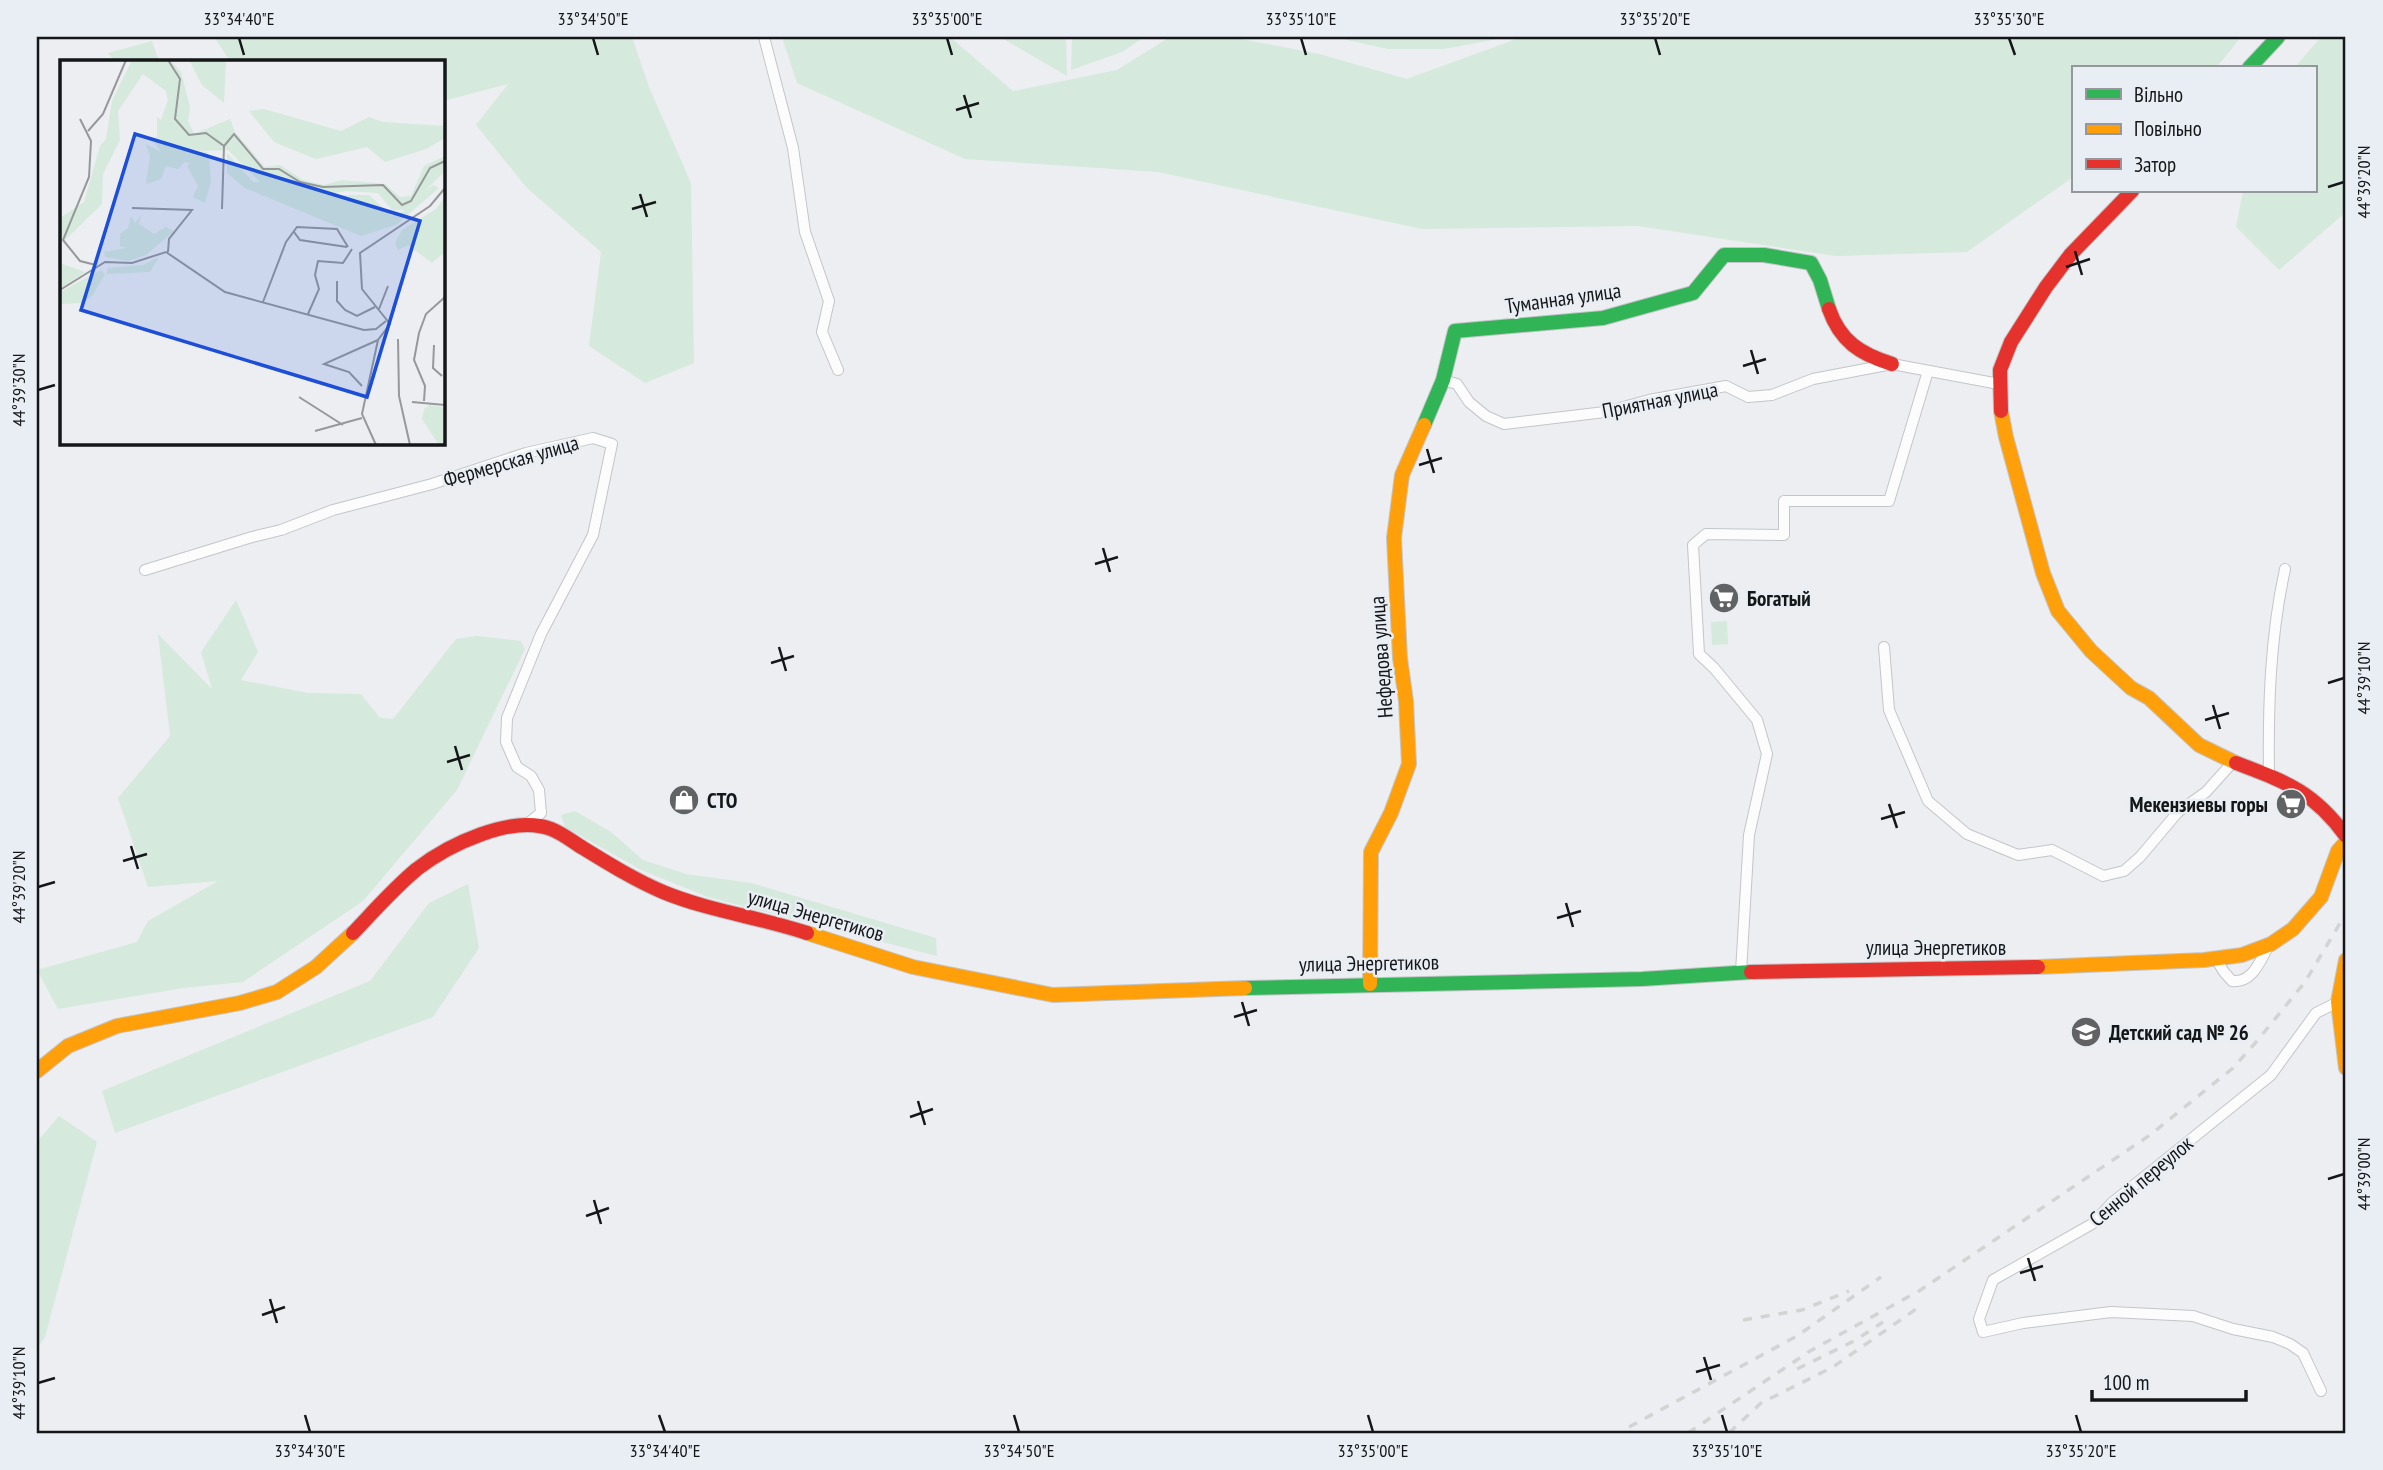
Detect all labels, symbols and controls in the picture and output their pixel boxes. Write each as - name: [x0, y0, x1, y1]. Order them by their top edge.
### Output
- text: 33°34'40"E: [204, 7, 274, 30]
- text: 33°34'50"E: [558, 7, 628, 30]
- text: 33°35'00"E: [912, 7, 982, 30]
- text: 33°35'10"E: [1266, 7, 1336, 30]
- text: 33°35'20"E: [1620, 7, 1690, 30]
- text: 33°35'30"E: [1974, 7, 2044, 30]
- inset map: [60, 60, 444, 444]
- legend: [2072, 66, 2316, 192]
- text: Вільно: [2134, 81, 2183, 108]
- text: Повільно: [2134, 115, 2202, 142]
- text: 44°39'20"N: [2352, 146, 2375, 218]
- text: Затор: [2134, 151, 2176, 178]
- street label: Туманная улица: [1503, 277, 1623, 319]
- text: 44°39'30"N: [7, 354, 30, 426]
- street label: Приятная улица: [1600, 376, 1720, 424]
- street label: Фермерская улица: [440, 429, 582, 493]
- supermarket icon: Богатый: [1707, 581, 1741, 615]
- place label: Богатый: [1747, 585, 1811, 612]
- street label: Нефедова улица: [1363, 595, 1399, 719]
- text: 44°39'10"N: [2352, 642, 2375, 714]
- shop icon: СТО: [667, 783, 701, 817]
- place label: СТО: [707, 787, 737, 814]
- supermarket icon: Мекензиевы горы: [2274, 787, 2308, 821]
- place label: Мекензиевы горы: [2130, 791, 2268, 818]
- text: 44°39'20"N: [7, 851, 30, 923]
- street label: улица Энергетиков: [745, 883, 887, 947]
- street label: улица Энергетиков: [1866, 934, 2006, 961]
- street label: улица Энергетиков: [1299, 948, 1439, 978]
- school or university icon: Детский сад № 26: [2069, 1015, 2103, 1049]
- place label: Детский сад № 26: [2109, 1019, 2249, 1046]
- street label: Сенной переулок: [2084, 1130, 2198, 1232]
- text: 44°39'00"N: [2352, 1138, 2375, 1210]
- text: 44°39'10"N: [7, 1347, 30, 1419]
- scale bar: [2092, 1358, 2246, 1402]
- text: 100 m: [2103, 1369, 2149, 1396]
- text: 33°34'30"E: [275, 1439, 345, 1462]
- text: 33°34'40"E: [630, 1439, 700, 1462]
- text: 33°34'50"E: [984, 1439, 1054, 1462]
- text: 33°35'00"E: [1338, 1439, 1408, 1462]
- text: 33°35'10"E: [1692, 1439, 1762, 1462]
- text: 33°35'20"E: [2046, 1439, 2116, 1462]

